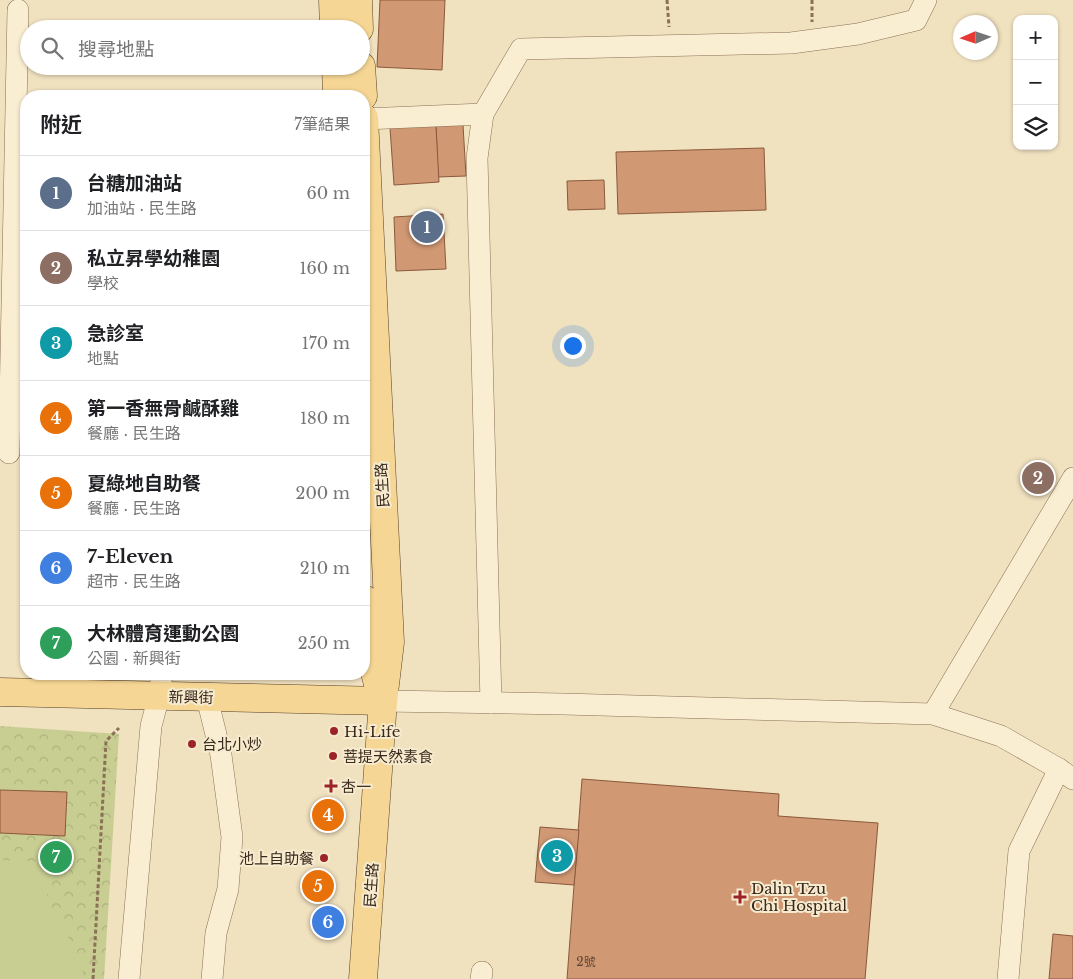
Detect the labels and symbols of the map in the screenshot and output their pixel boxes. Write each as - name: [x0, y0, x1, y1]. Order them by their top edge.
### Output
- north arrow: [953, 15, 998, 60]
- pin: 1: [411, 208, 443, 246]
- your location: [560, 333, 586, 359]
- pin: 2: [1022, 459, 1054, 497]
- street label: 民生路: [371, 462, 393, 508]
- street label: 新興街: [168, 687, 214, 707]
- place label: Hi-Life: [344, 722, 400, 741]
- marker: Hi-Life: [328, 725, 340, 737]
- place label: 台北小炒: [202, 735, 262, 754]
- marker: 台北小炒: [186, 738, 198, 750]
- place label: 菩提天然素食: [343, 747, 433, 766]
- marker: 菩提天然素食: [327, 750, 339, 762]
- place label: 杏一: [341, 777, 371, 796]
- marker: 杏一: [325, 780, 337, 792]
- pin: 4: [312, 796, 344, 834]
- pin: 3: [541, 837, 573, 875]
- pin: 7: [40, 838, 72, 876]
- place label: 池上自助餐: [239, 849, 314, 868]
- marker: 池上自助餐: [318, 852, 330, 864]
- street label: 民生路: [360, 862, 382, 908]
- pin: 5: [302, 867, 334, 905]
- place label: Dalin Tzu Chi Hospital: [751, 879, 847, 915]
- marker: Dalin Tzu Chi Hospital: [733, 890, 747, 904]
- pin: 6: [312, 903, 344, 941]
- house number: 2號: [576, 954, 596, 969]

